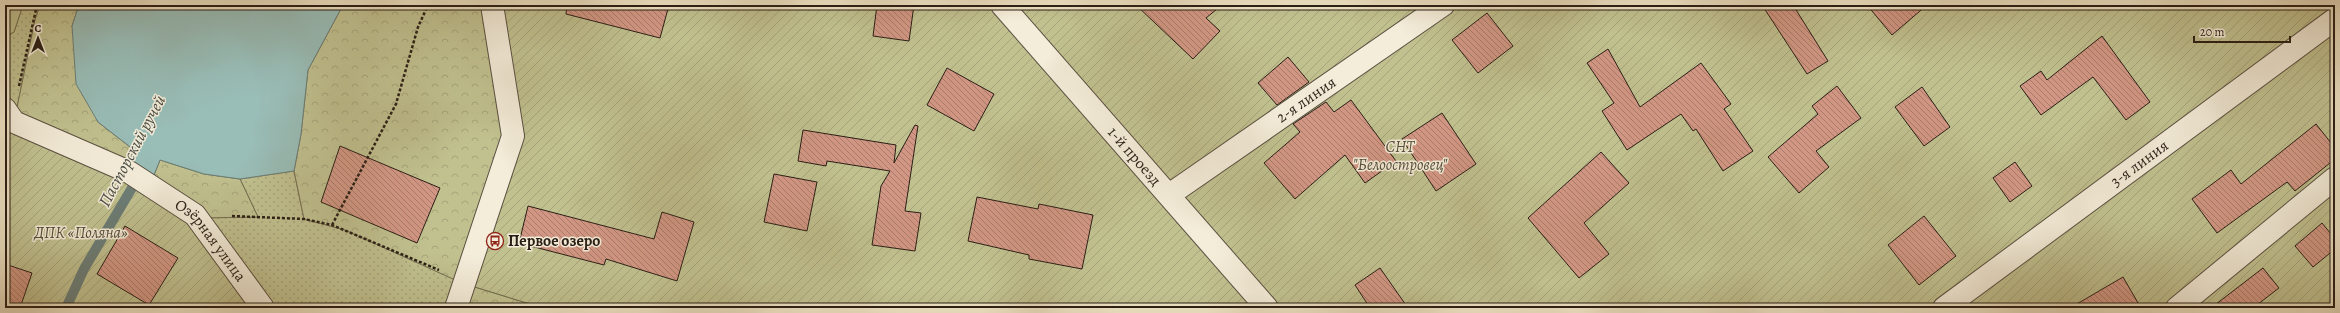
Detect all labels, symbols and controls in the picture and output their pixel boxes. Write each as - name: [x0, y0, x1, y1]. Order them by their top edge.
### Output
- north arrow: [18, 18, 58, 58]
- scale bar: [2194, 18, 2290, 44]
- text: С: [35, 21, 42, 36]
- text: 20 m: [2200, 24, 2224, 40]
- street label: 2-я линия: [1272, 71, 1341, 128]
- water label: Пасторский ручей: [93, 91, 171, 211]
- street label: 1-й проезд: [1102, 122, 1166, 191]
- street label: 3-я линия: [2106, 135, 2173, 192]
- park label: СНТ "Белоостровец": [1353, 136, 1447, 176]
- street label: Озёрная улица: [171, 194, 252, 287]
- park label: ДПК «Поляна»: [33, 222, 128, 244]
- place label: Первое озеро: [508, 230, 600, 252]
- bus stop icon: Первое озеро: [485, 231, 505, 251]

